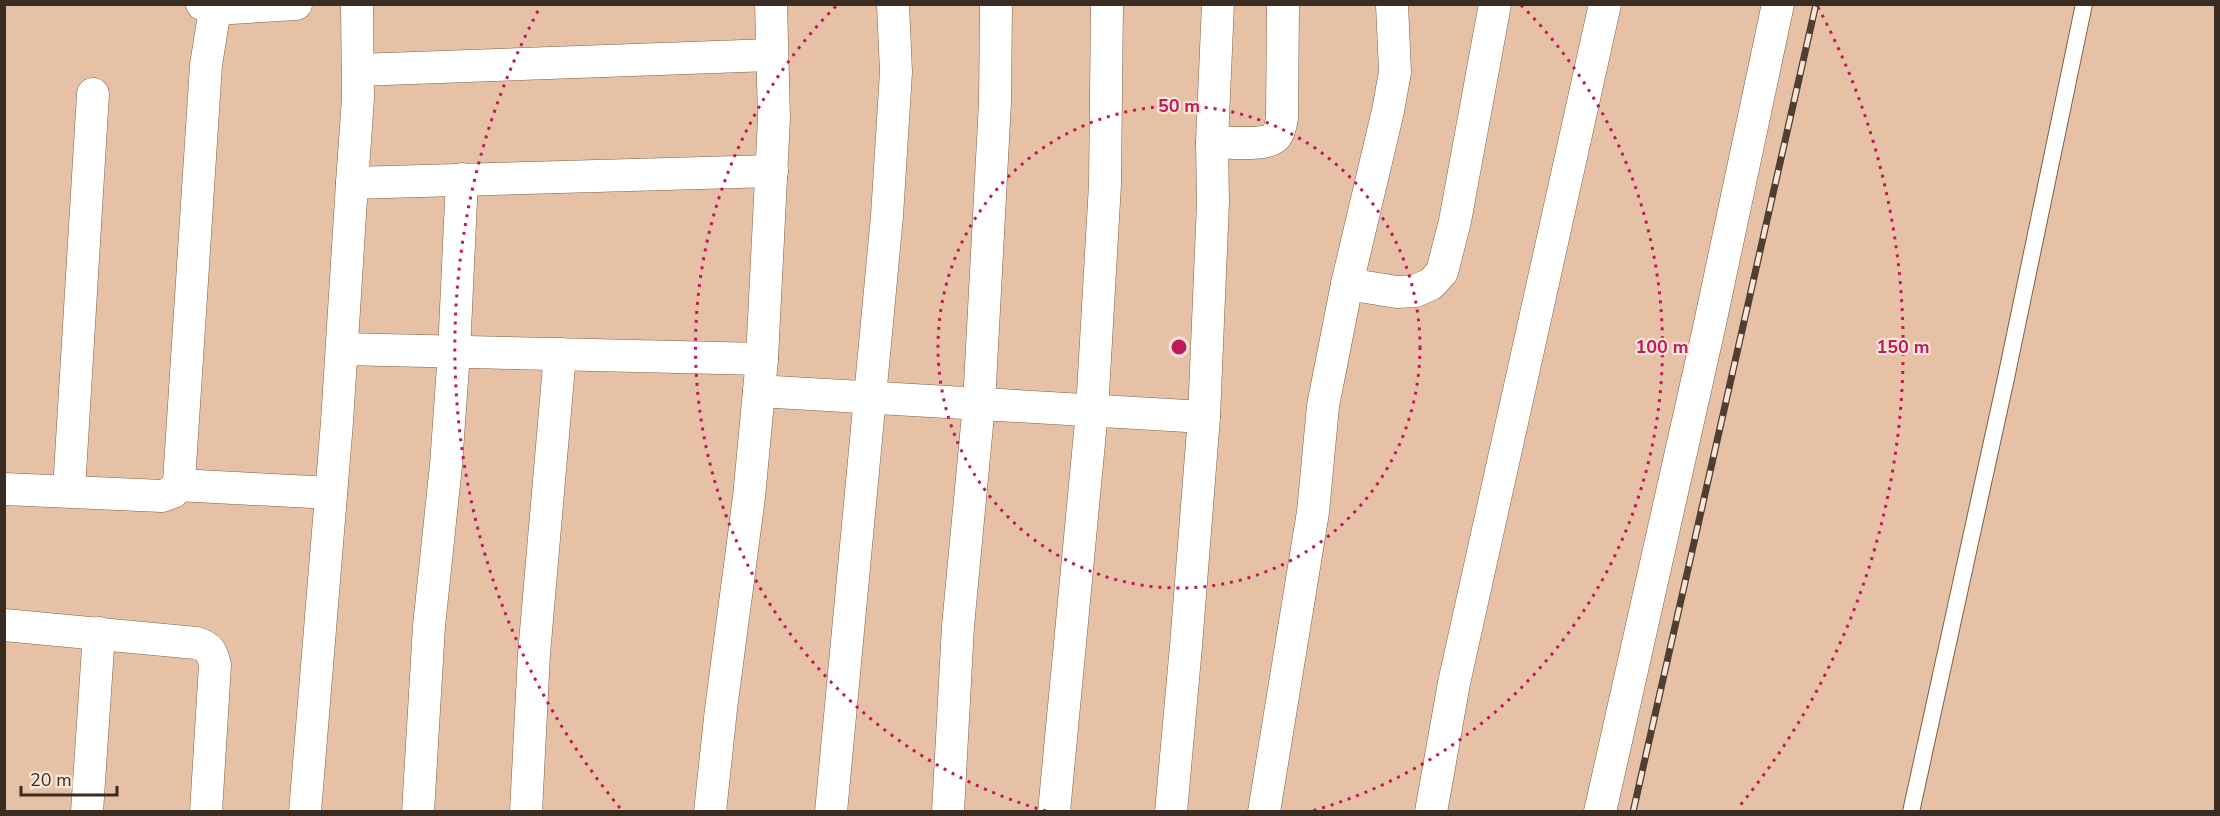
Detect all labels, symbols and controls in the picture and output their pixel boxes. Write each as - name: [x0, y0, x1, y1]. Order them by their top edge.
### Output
- text: 50 m: [1158, 94, 1200, 118]
- text: 100 m: [1635, 335, 1689, 359]
- text: 150 m: [1876, 335, 1930, 359]
- centre of rings: [1169, 337, 1189, 357]
- scale bar: [21, 759, 117, 797]
- text: 20 m: [30, 768, 72, 792]

